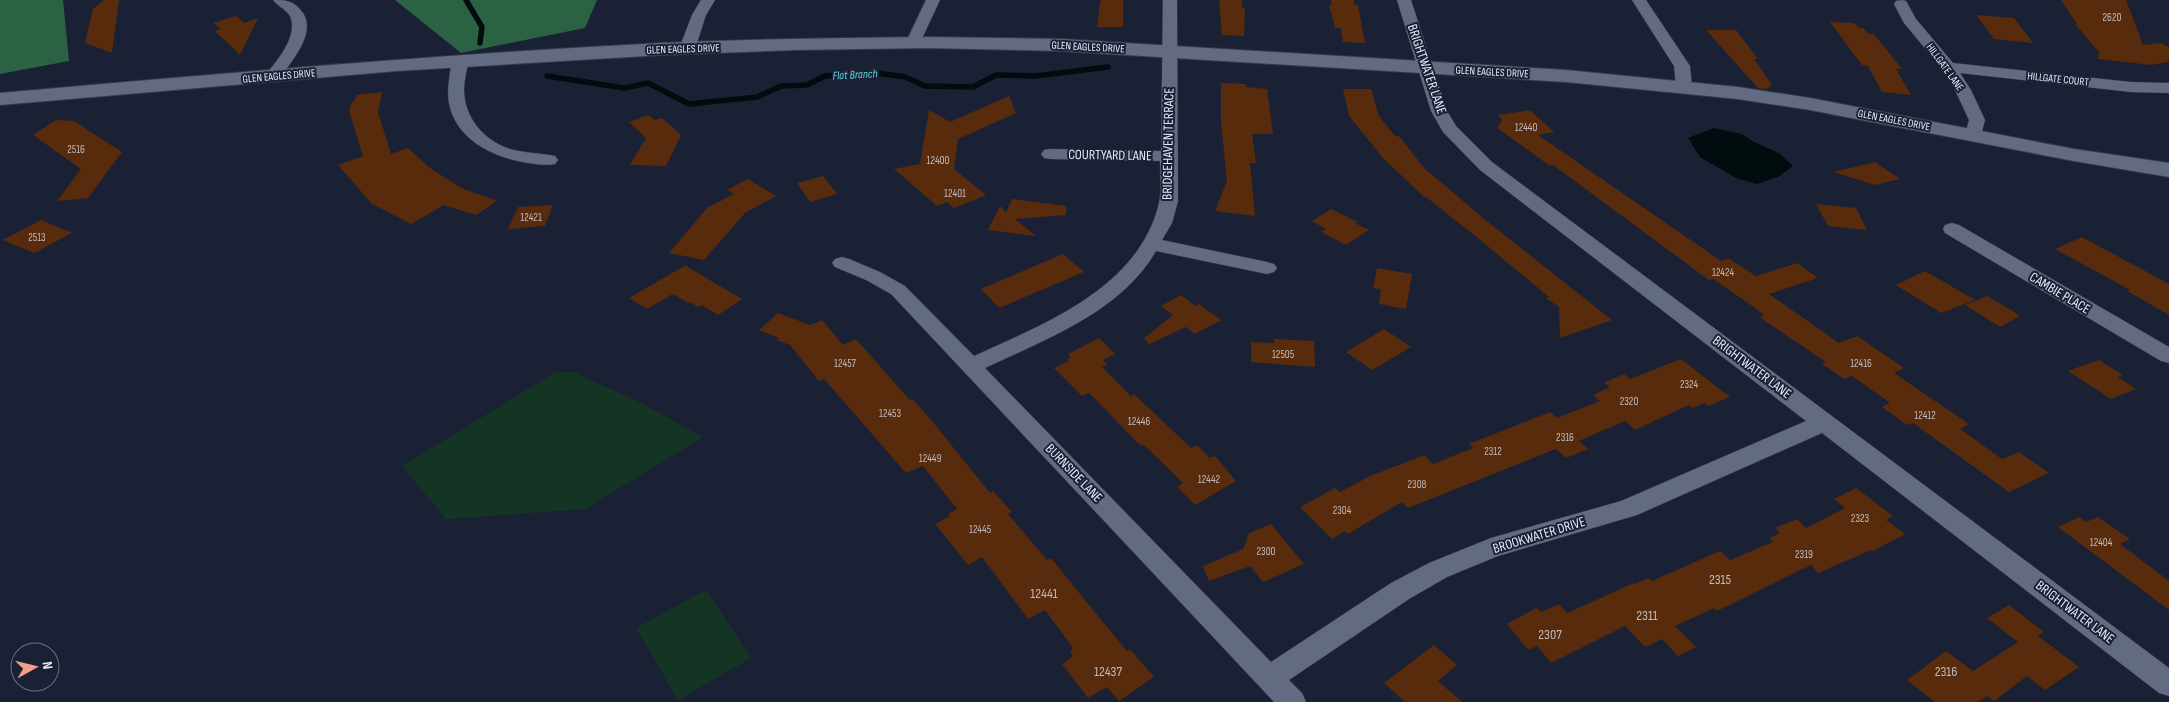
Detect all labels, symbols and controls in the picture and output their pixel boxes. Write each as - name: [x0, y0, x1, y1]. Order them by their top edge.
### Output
- house number: 2620: [2103, 11, 2122, 24]
- street label: BRIGHTWATER LANE: [1404, 22, 1450, 116]
- street label: GLEN EAGLES DRIVE: [1051, 39, 1125, 55]
- street label: GLEN EAGLES DRIVE: [646, 41, 720, 57]
- street label: HILLGATE LANE: [1923, 41, 1967, 93]
- street label: GLEN EAGLES DRIVE: [1455, 64, 1529, 80]
- street label: GLEN EAGLES DRIVE: [242, 66, 316, 86]
- water label: Flat Branch: [832, 66, 878, 84]
- street label: HILLGATE COURT: [2027, 69, 2090, 89]
- street label: BRIDGEHAVEN TERRACE: [1159, 88, 1177, 200]
- street label: GLEN EAGLES DRIVE: [1857, 107, 1931, 133]
- house number: 12440: [1515, 121, 1537, 134]
- house number: 2516: [67, 143, 85, 156]
- street label: COURTYARD LANE: [1068, 146, 1152, 164]
- house number: 12400: [927, 154, 950, 167]
- house number: 12401: [944, 187, 966, 200]
- house number: 12421: [520, 211, 542, 224]
- house number: 2513: [28, 231, 46, 244]
- house number: 12424: [1712, 266, 1734, 279]
- street label: CAMBIE PLACE: [2027, 268, 2094, 318]
- street label: BRIGHTWATER LANE: [1709, 332, 1795, 402]
- house number: 12505: [1272, 348, 1294, 361]
- house number: 12457: [834, 357, 857, 370]
- house number: 12416: [1850, 357, 1872, 370]
- house number: 2324: [1680, 378, 1699, 391]
- house number: 2320: [1620, 395, 1638, 408]
- house number: 12453: [879, 407, 901, 420]
- house number: 12412: [1914, 409, 1936, 422]
- house number: 12446: [1128, 415, 1150, 428]
- house number: 2316: [1556, 431, 1574, 444]
- street label: BURNSIDE LANE: [1042, 440, 1106, 506]
- house number: 2312: [1484, 445, 1502, 458]
- house number: 12449: [919, 452, 941, 465]
- house number: 12442: [1198, 473, 1221, 486]
- house number: 2308: [1408, 478, 1427, 491]
- house number: 2304: [1333, 504, 1352, 517]
- house number: 2323: [1851, 512, 1870, 525]
- street label: BROOKWATER DRIVE: [1491, 513, 1587, 557]
- house number: 12445: [969, 523, 991, 536]
- house number: 12404: [2090, 536, 2113, 549]
- house number: 2300: [1257, 545, 1276, 558]
- house number: 2319: [1795, 548, 1813, 561]
- house number: 2315: [1709, 571, 1731, 588]
- street label: BRIGHTWATER LANE: [2032, 577, 2118, 647]
- house number: 12441: [1030, 585, 1058, 602]
- house number: 2311: [1636, 607, 1658, 624]
- house number: 2307: [1538, 626, 1562, 643]
- north arrow: [10, 642, 60, 692]
- text: N: [38, 660, 56, 670]
- house number: 12437: [1094, 663, 1122, 680]
- house number: 2316: [1935, 663, 1957, 680]

